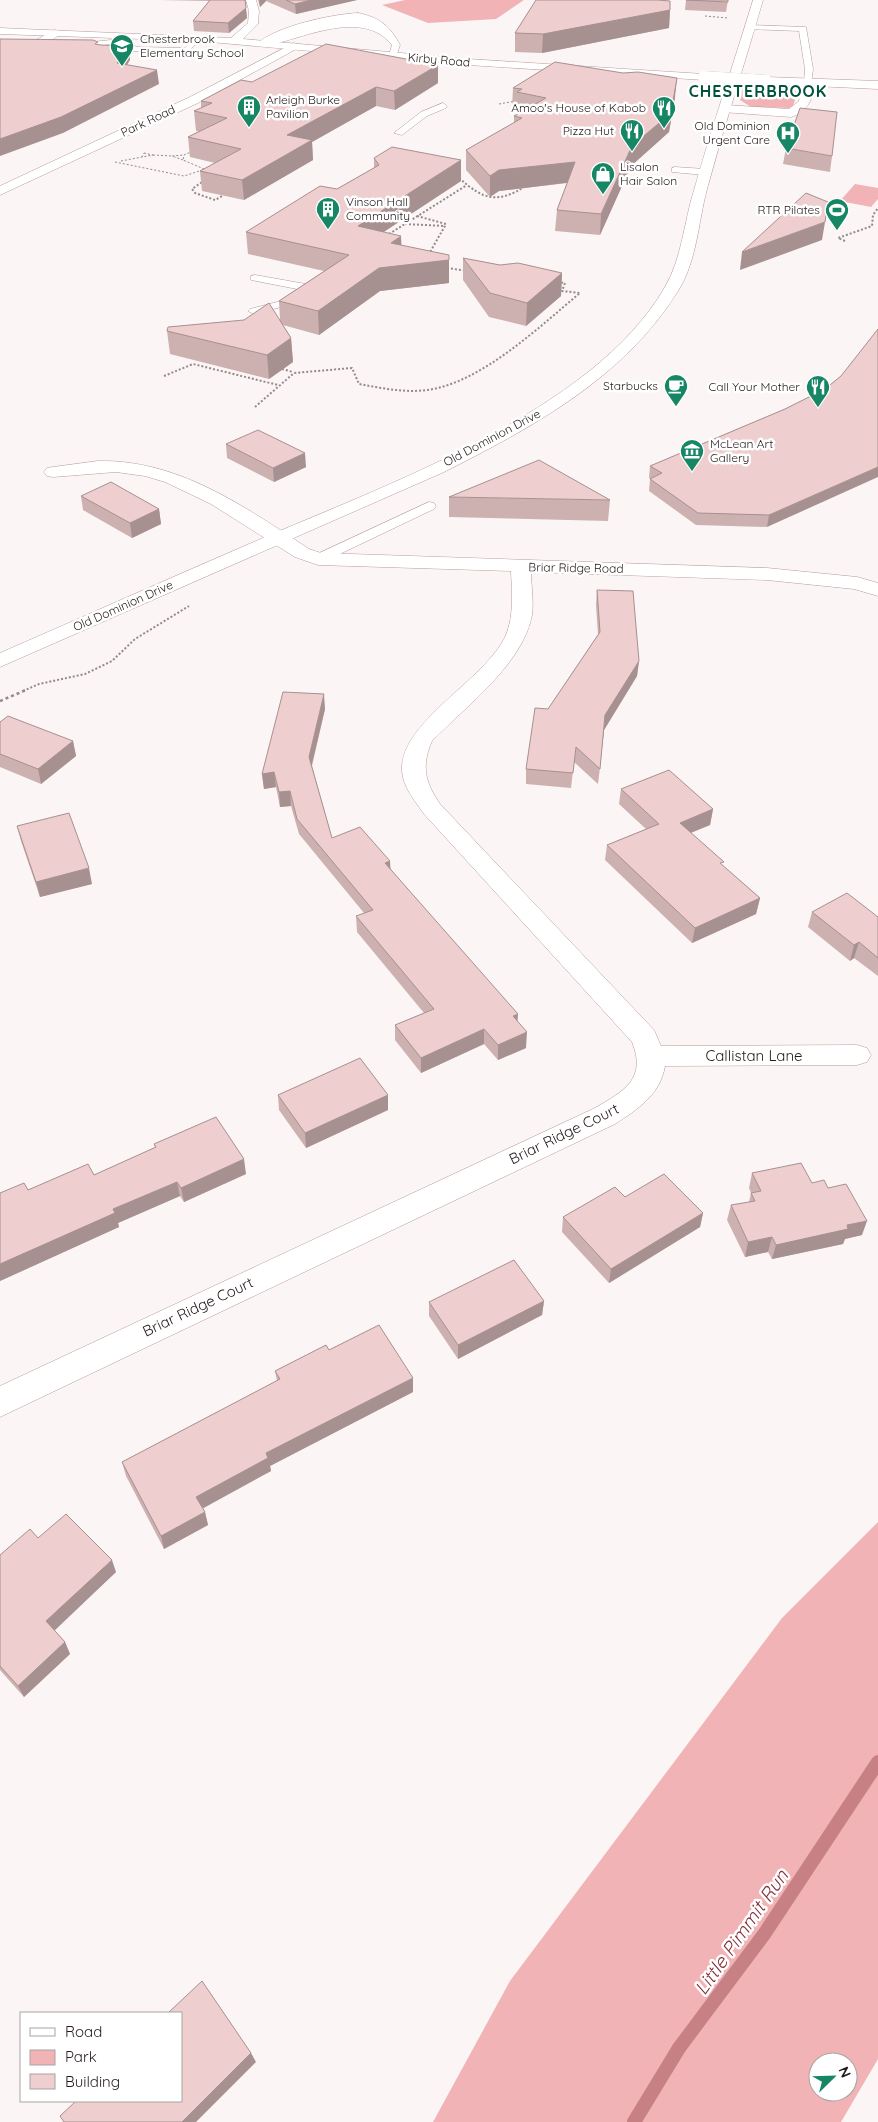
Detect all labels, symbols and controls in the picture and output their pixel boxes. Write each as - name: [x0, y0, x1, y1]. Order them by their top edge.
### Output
- place label: Chesterbrook Elementary School: [140, 31, 244, 60]
- school or university icon: Chesterbrook Elementary School: [109, 33, 135, 67]
- street label: Kirby Road: [407, 49, 471, 70]
- district label: CHESTERBROOK: [689, 81, 827, 101]
- place label: Arleigh Burke Pavilion: [266, 92, 340, 121]
- building icon: Arleigh Burke Pavilion: [236, 94, 262, 128]
- restaurant icon: Amoo's House of Kabob: [651, 95, 677, 129]
- place label: Amoo's House of Kabob: [511, 100, 646, 115]
- street label: Park Road: [118, 101, 177, 140]
- restaurant icon: Pizza Hut: [619, 118, 645, 152]
- place label: Old Dominion Urgent Care: [694, 118, 770, 147]
- hospital icon: Old Dominion Urgent Care: [775, 120, 801, 154]
- place label: Pizza Hut: [563, 123, 614, 138]
- place label: Lisalon Hair Salon: [620, 159, 677, 188]
- shop icon: Lisalon Hair Salon: [590, 161, 616, 195]
- place label: Vinson Hall Community: [346, 194, 410, 223]
- building icon: Vinson Hall Community: [315, 196, 341, 230]
- sports icon: RTR Pilates: [824, 197, 850, 231]
- place label: RTR Pilates: [757, 202, 820, 217]
- cafe icon: Starbucks: [663, 373, 689, 407]
- restaurant icon: Call Your Mother: [805, 374, 831, 408]
- place label: Starbucks: [603, 378, 658, 393]
- place label: Call Your Mother: [708, 379, 800, 394]
- street label: Old Dominion Drive: [441, 406, 543, 469]
- place label: McLean Art Gallery: [710, 436, 773, 465]
- museum icon: McLean Art Gallery: [679, 438, 705, 472]
- street label: Briar Ridge Road: [528, 559, 624, 576]
- street label: Old Dominion Drive: [71, 577, 175, 634]
- street label: Callistan Lane: [705, 1046, 803, 1065]
- street label: Briar Ridge Court: [506, 1099, 622, 1168]
- street label: Briar Ridge Court: [139, 1273, 256, 1341]
- water label: Little Pimmit Run: [689, 1864, 794, 1999]
- legend: [20, 2012, 182, 2102]
- text: Road: [65, 2022, 102, 2041]
- text: Park: [65, 2047, 97, 2066]
- north arrow: [808, 2052, 858, 2102]
- text: N: [835, 2064, 855, 2080]
- text: Building: [65, 2072, 120, 2091]

